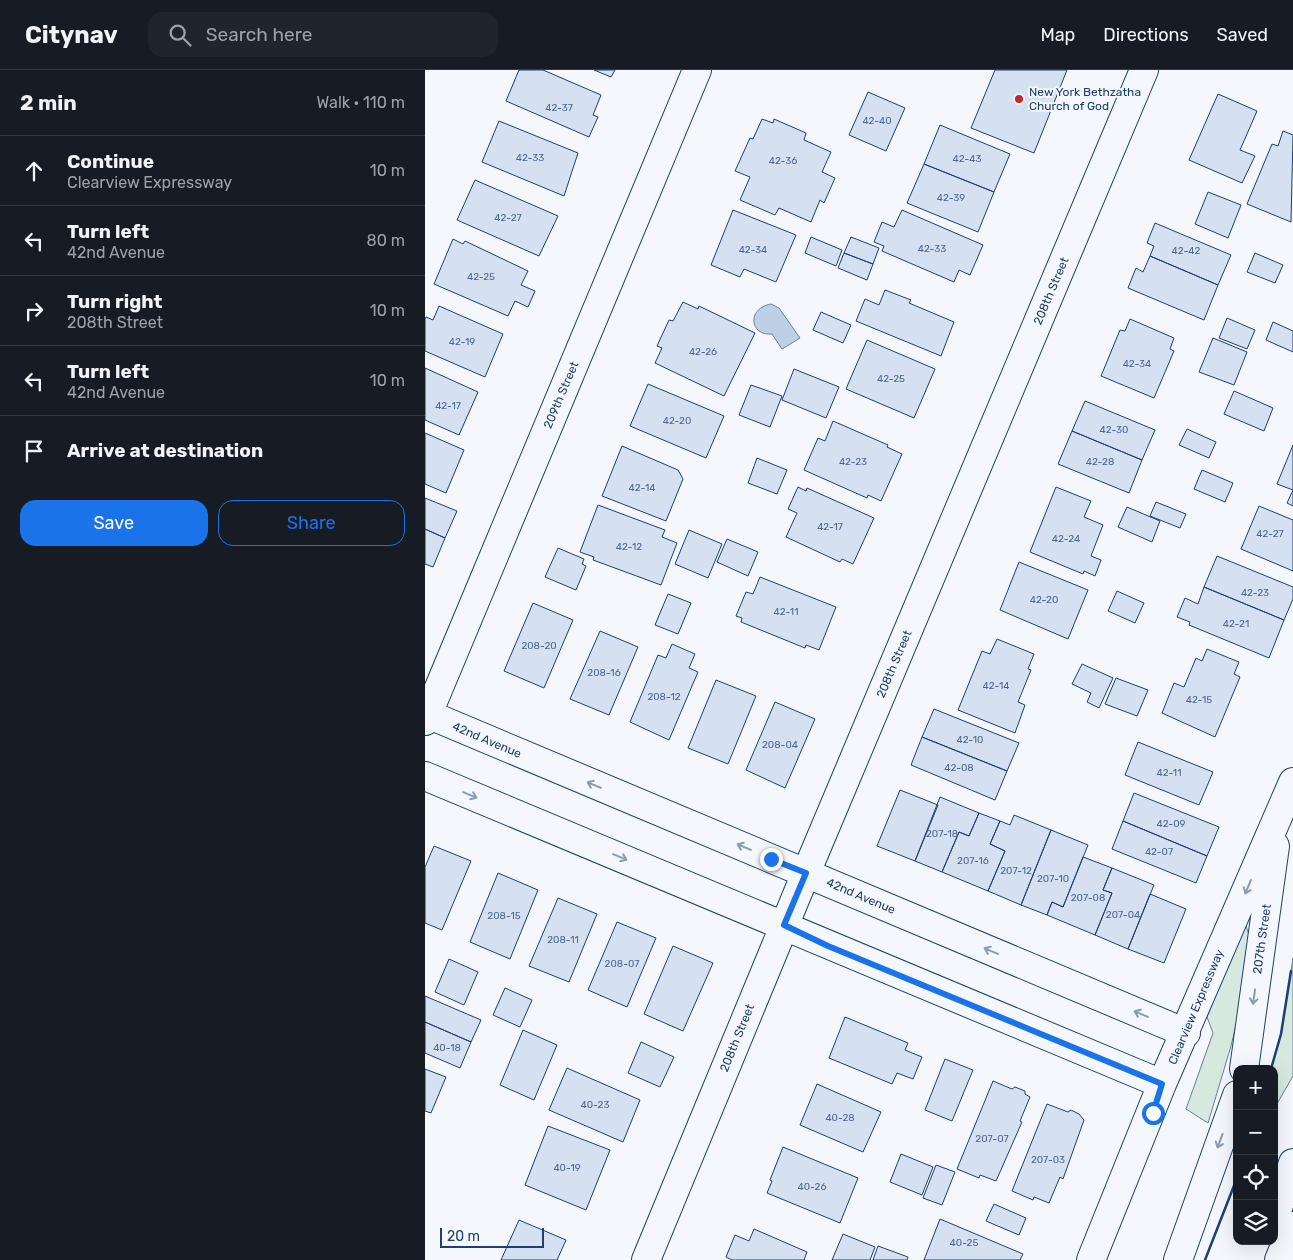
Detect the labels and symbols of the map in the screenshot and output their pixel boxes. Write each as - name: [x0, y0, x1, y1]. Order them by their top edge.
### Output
- place label: New York Bethzatha Church of God: [1029, 85, 1141, 113]
- marker: New York Bethzatha Church of God: [1013, 93, 1025, 105]
- house number: 42-37: [545, 102, 573, 114]
- house number: 42-40: [862, 115, 892, 127]
- house number: 42-33: [516, 152, 544, 164]
- house number: 42-43: [953, 153, 981, 165]
- house number: 42-36: [769, 155, 797, 167]
- house number: 42-39: [937, 192, 965, 204]
- house number: 42-27: [494, 212, 522, 224]
- house number: 42-33: [918, 243, 946, 255]
- house number: 42-34: [739, 244, 767, 256]
- house number: 42-42: [1172, 245, 1201, 257]
- street label: 208th Street: [1031, 255, 1072, 327]
- house number: 42-25: [467, 271, 495, 283]
- house number: 42-19: [449, 336, 475, 348]
- house number: 42-26: [689, 346, 717, 358]
- house number: 42-34: [1123, 358, 1151, 370]
- street label: 209th Street: [541, 359, 582, 431]
- house number: 42-25: [877, 373, 905, 385]
- house number: 42-17: [435, 400, 461, 412]
- house number: 42-20: [663, 415, 691, 427]
- house number: 42-30: [1100, 424, 1128, 436]
- house number: 42-23: [839, 456, 867, 468]
- house number: 42-28: [1086, 456, 1114, 468]
- house number: 42-14: [629, 482, 655, 494]
- house number: 42-17: [817, 521, 843, 533]
- house number: 42-27: [1256, 528, 1284, 540]
- house number: 42-24: [1052, 533, 1080, 545]
- house number: 42-12: [616, 541, 642, 553]
- house number: 42-23: [1241, 587, 1269, 599]
- house number: 42-20: [1030, 594, 1058, 606]
- house number: 42-11: [774, 606, 798, 618]
- house number: 42-21: [1223, 618, 1249, 630]
- street label: 208th Street: [874, 628, 915, 700]
- house number: 208-20: [521, 640, 557, 652]
- house number: 208-16: [587, 667, 621, 679]
- house number: 42-14: [983, 680, 1009, 692]
- house number: 208-12: [647, 691, 681, 703]
- house number: 42-15: [1186, 694, 1212, 706]
- street label: 42nd Avenue: [450, 719, 524, 761]
- house number: 42-10: [957, 734, 983, 746]
- house number: 208-04: [762, 739, 798, 751]
- house number: 42-08: [944, 762, 974, 774]
- house number: 42-11: [1157, 767, 1181, 779]
- one-way arrow: [587, 779, 602, 789]
- one-way arrow: [462, 790, 477, 800]
- house number: 42-09: [1157, 818, 1186, 830]
- house number: 207-18: [926, 828, 958, 840]
- one-way arrow: [737, 842, 752, 852]
- house number: 42-07: [1145, 846, 1173, 858]
- route end: [760, 848, 783, 871]
- one-way arrow: [612, 853, 627, 862]
- house number: 207-16: [957, 855, 989, 867]
- house number: 207-12: [1000, 865, 1032, 877]
- house number: 207-10: [1037, 873, 1069, 885]
- street label: 42nd Avenue: [824, 875, 898, 917]
- one-way arrow: [1242, 879, 1252, 894]
- house number: 207-08: [1071, 892, 1105, 904]
- street label: 207th Street: [1250, 903, 1274, 975]
- house number: 207-04: [1106, 909, 1140, 921]
- house number: 208-15: [487, 910, 521, 922]
- house number: 208-11: [547, 934, 579, 946]
- one-way arrow: [984, 946, 999, 955]
- street label: Clearview Expressway: [1165, 947, 1227, 1067]
- house number: 208-07: [605, 958, 639, 970]
- one-way arrow: [1249, 988, 1259, 1004]
- street label: 208th Street: [717, 1002, 757, 1074]
- one-way arrow: [1134, 1009, 1149, 1018]
- house number: 40-18: [433, 1042, 461, 1054]
- house number: 40-23: [581, 1099, 609, 1111]
- route start: [1142, 1102, 1165, 1125]
- house number: 40-28: [825, 1112, 855, 1124]
- house number: 207-07: [975, 1133, 1009, 1145]
- one-way arrow: [1215, 1133, 1224, 1149]
- house number: 207-03: [1031, 1154, 1065, 1166]
- house number: 40-19: [553, 1162, 581, 1174]
- house number: 40-26: [798, 1181, 826, 1193]
- scale bar: [440, 1225, 544, 1248]
- house number: 40-25: [950, 1237, 978, 1249]

